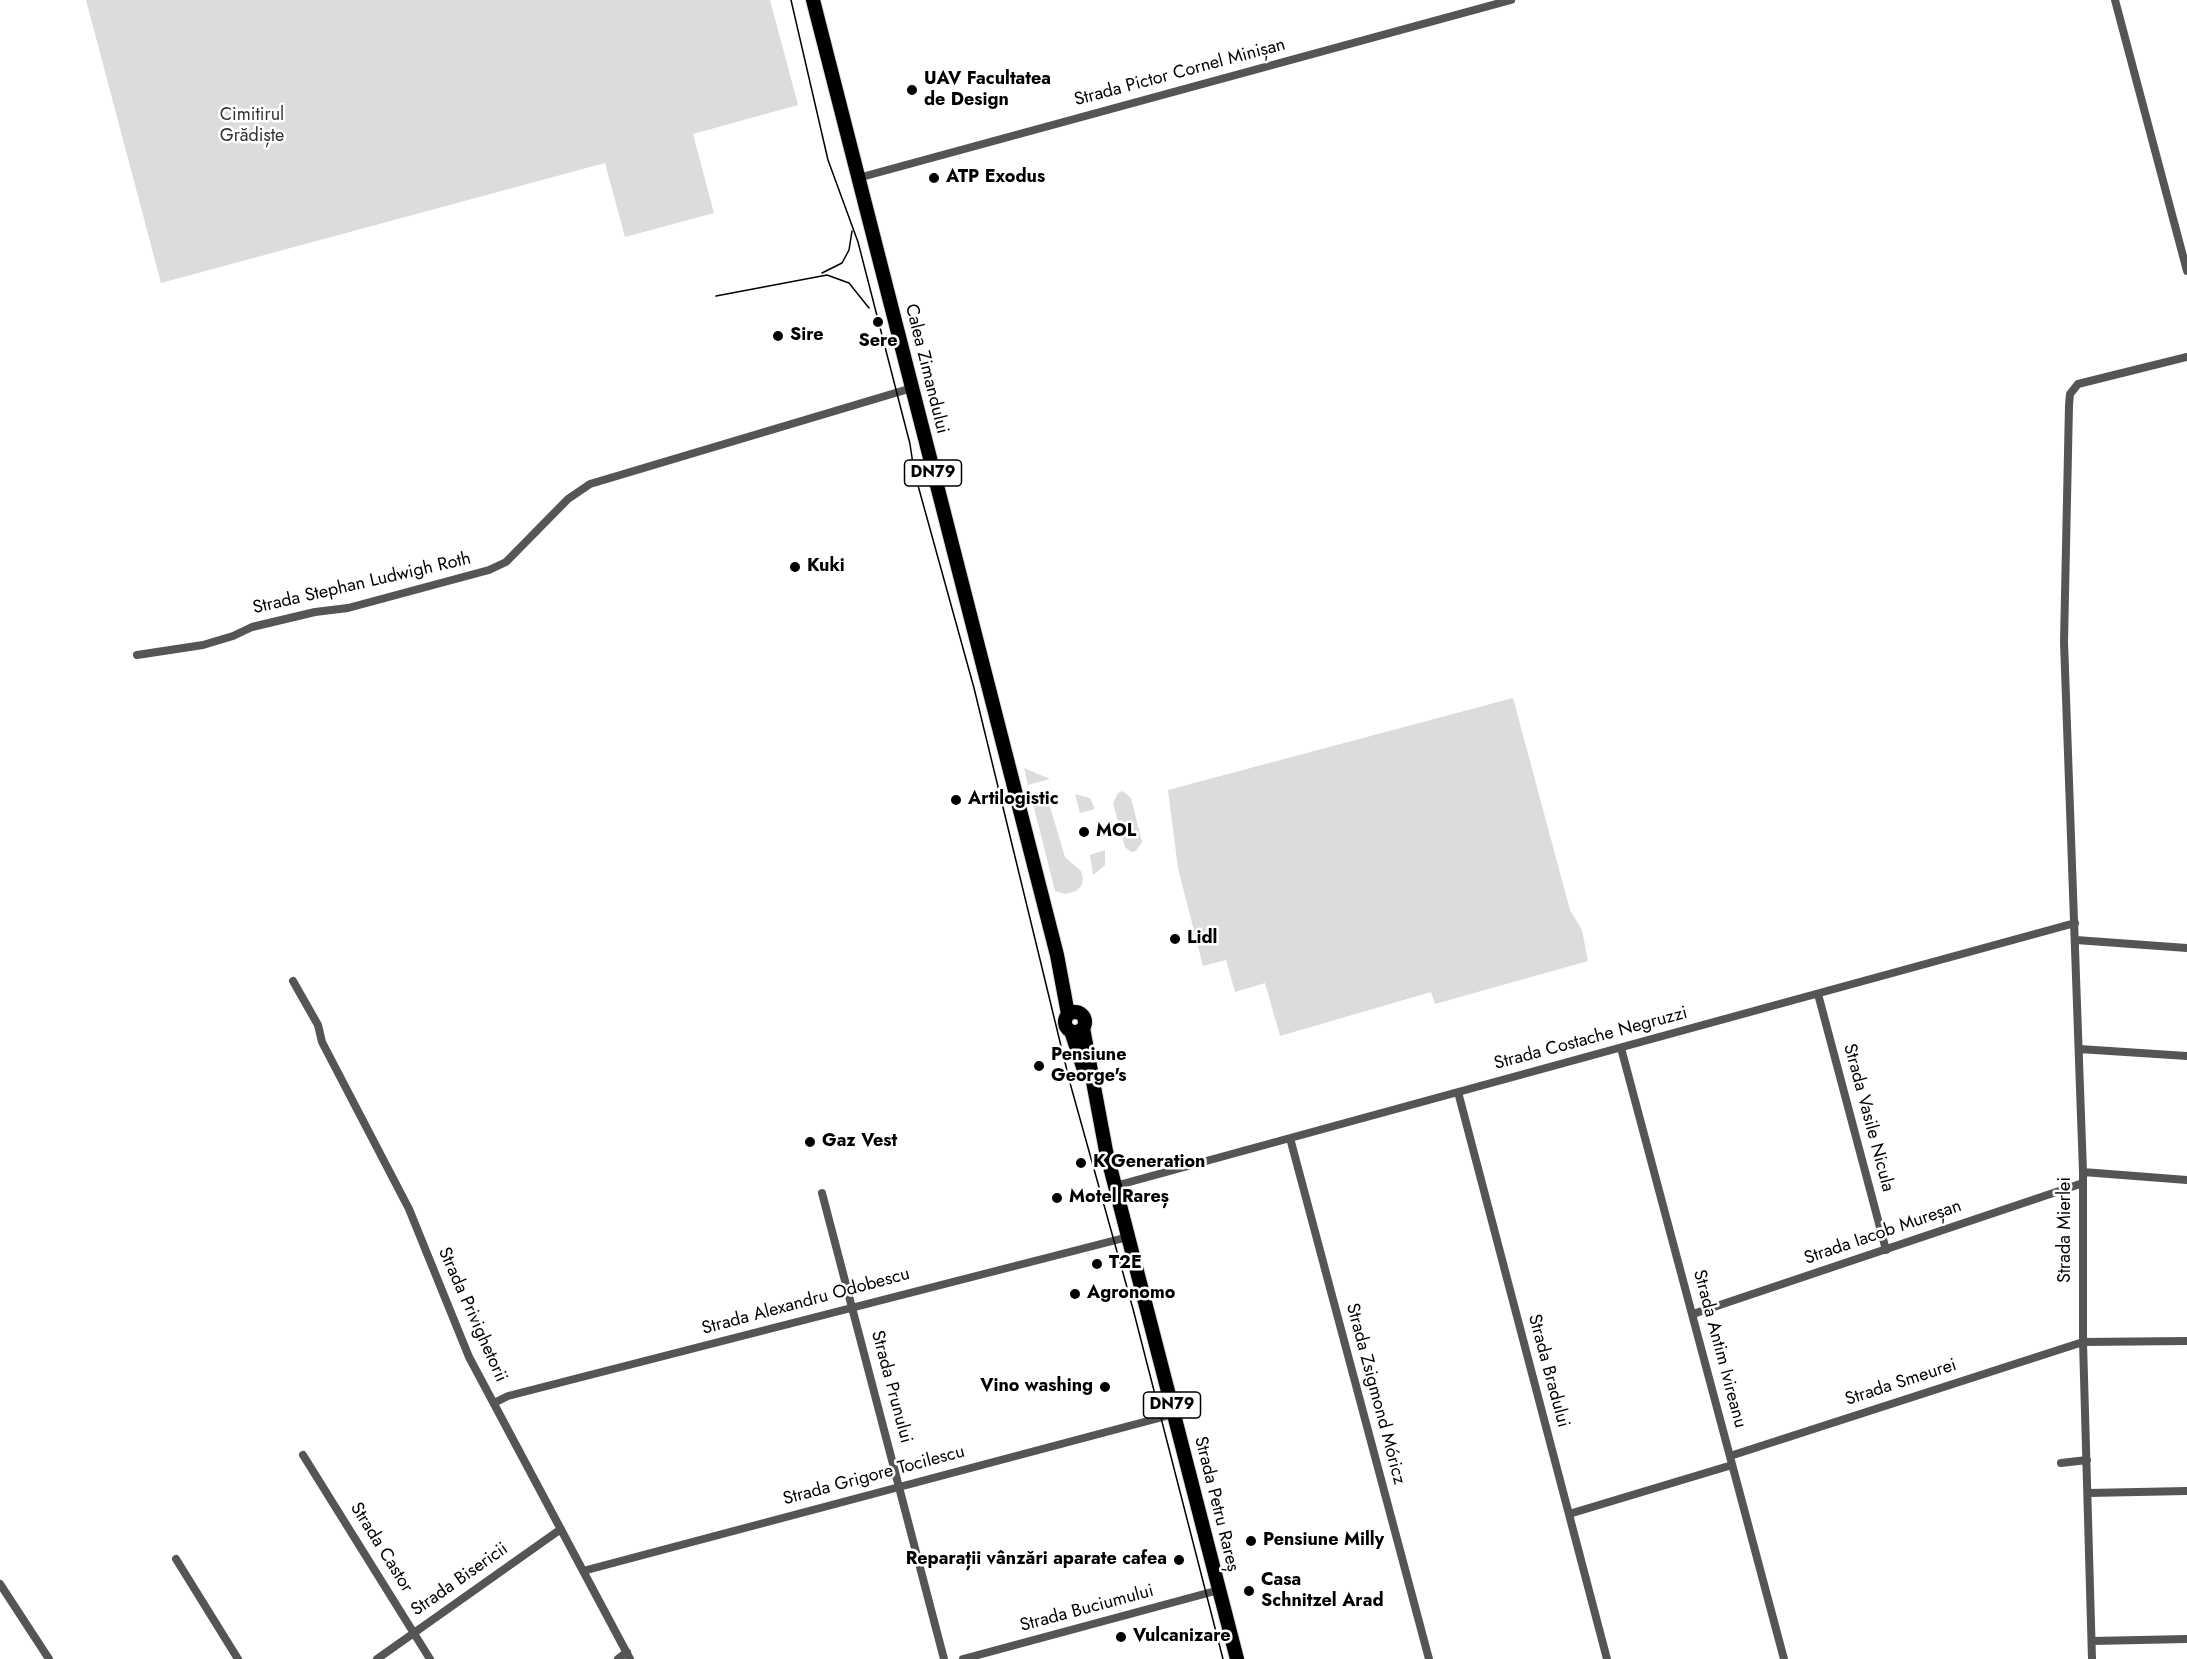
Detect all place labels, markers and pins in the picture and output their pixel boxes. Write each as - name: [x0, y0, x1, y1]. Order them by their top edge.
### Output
- place label: UAV Facultatea de Design: [924, 69, 1051, 112]
- marker: UAV Facultatea de Design: [905, 83, 919, 97]
- place label: ATP Exodus: [946, 167, 1045, 189]
- marker: ATP Exodus: [927, 171, 941, 185]
- marker: Sere: [871, 315, 885, 329]
- place label: Sire: [790, 325, 824, 347]
- marker: Sire: [771, 329, 785, 343]
- place label: Sere: [858, 331, 898, 353]
- place label: Kuki: [807, 556, 845, 578]
- marker: Kuki: [788, 560, 802, 574]
- place label: Artilogistic: [968, 789, 1059, 811]
- marker: Artilogistic: [949, 793, 963, 807]
- place label: MOL: [1096, 821, 1136, 843]
- marker: MOL: [1077, 825, 1091, 839]
- place label: Lidl: [1187, 928, 1217, 950]
- marker: Lidl: [1168, 932, 1182, 946]
- place label: Pensiune George's: [1051, 1045, 1127, 1088]
- marker: Pensiune George's: [1032, 1059, 1046, 1073]
- place label: Gaz Vest: [822, 1131, 897, 1153]
- marker: Gaz Vest: [803, 1135, 817, 1149]
- place label: K Generation: [1093, 1152, 1205, 1174]
- marker: K Generation: [1074, 1156, 1088, 1170]
- place label: Motel Rareș: [1069, 1187, 1169, 1209]
- marker: Motel Rareș: [1050, 1191, 1064, 1205]
- place label: T2E: [1109, 1253, 1142, 1275]
- marker: T2E: [1090, 1257, 1104, 1271]
- place label: Agronomo: [1087, 1283, 1175, 1305]
- marker: Agronomo: [1068, 1287, 1082, 1301]
- place label: Vino washing: [980, 1376, 1093, 1398]
- marker: Vino washing: [1098, 1380, 1112, 1394]
- place label: Pensiune Milly: [1263, 1530, 1384, 1552]
- marker: Pensiune Milly: [1244, 1534, 1258, 1548]
- place label: Reparații vânzări aparate cafea: [906, 1549, 1167, 1571]
- marker: Reparații vânzări aparate cafea: [1172, 1553, 1186, 1567]
- place label: Casa Schnitzel Arad: [1261, 1570, 1384, 1612]
- marker: Casa Schnitzel Arad: [1242, 1584, 1256, 1598]
- place label: Vulcanizare: [1133, 1626, 1231, 1648]
- marker: Vulcanizare: [1114, 1630, 1128, 1644]

